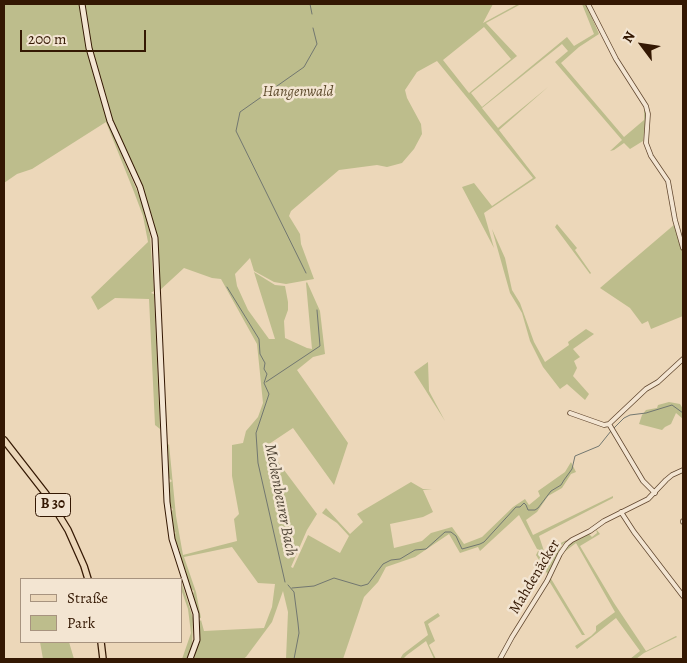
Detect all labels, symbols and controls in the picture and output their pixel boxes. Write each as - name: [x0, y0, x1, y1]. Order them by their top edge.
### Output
- scale bar: [22, 20, 149, 52]
- north arrow: [617, 20, 667, 70]
- text: N: [618, 28, 639, 46]
- text: 200 m: [28, 29, 67, 49]
- park label: Hangenwald: [262, 83, 334, 101]
- water label: Meckenbeurer Bach: [260, 442, 300, 558]
- road number: B 30: [36, 494, 70, 516]
- street label: Mahdenäcker: [506, 537, 564, 617]
- legend: [20, 578, 182, 643]
- text: Straße: [67, 588, 108, 608]
- text: Park: [67, 613, 95, 633]

